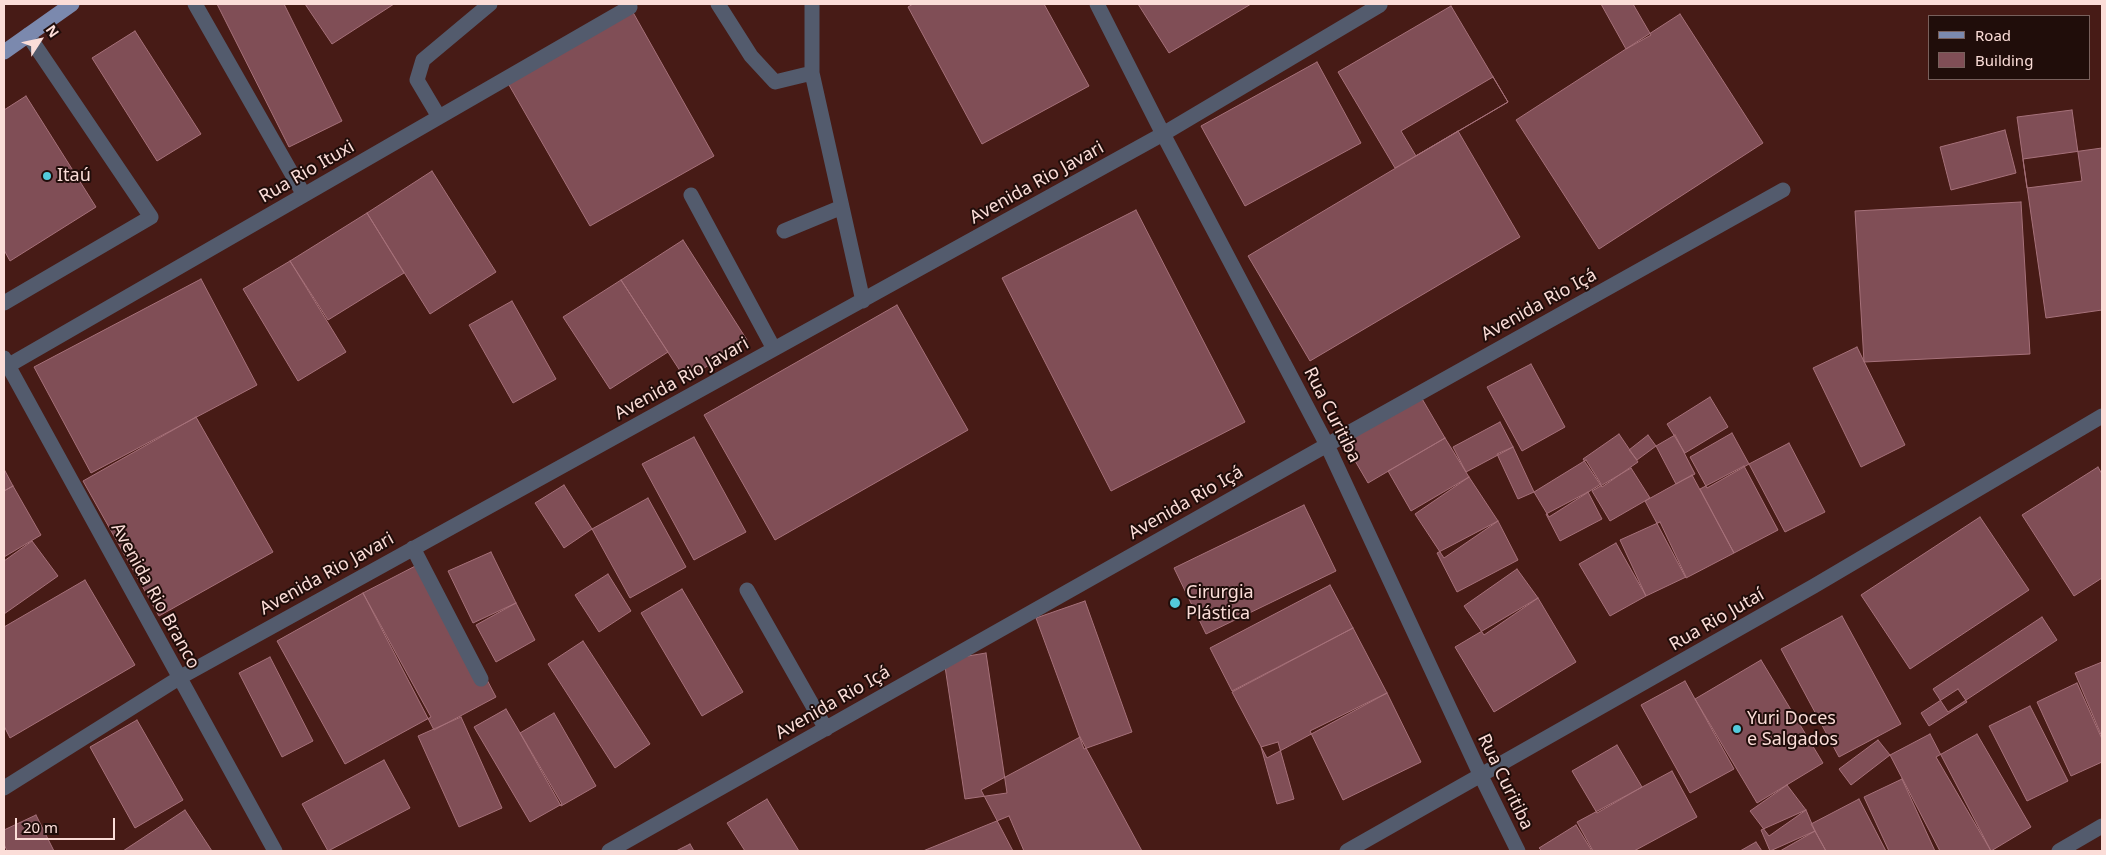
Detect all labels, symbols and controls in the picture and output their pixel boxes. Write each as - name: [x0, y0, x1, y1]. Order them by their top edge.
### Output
- north arrow: [15, 15, 65, 65]
- legend: [1928, 15, 2091, 80]
- text: N: [42, 21, 64, 41]
- text: Road: [1975, 25, 2011, 45]
- text: Building: [1975, 50, 2033, 70]
- street label: Rua Rio Ituxi: [256, 136, 358, 208]
- street label: Avenida Rio Javari: [966, 137, 1108, 229]
- place label: Itaú: [57, 165, 91, 187]
- marker: Itaú: [41, 170, 53, 182]
- street label: Avenida Rio Içá: [1477, 264, 1601, 346]
- street label: Avenida Rio Javari: [611, 333, 753, 425]
- street label: Rua Curitiba: [1299, 364, 1365, 466]
- street label: Avenida Rio Içá: [1125, 461, 1247, 545]
- street label: Avenida Rio Branco: [106, 519, 204, 673]
- street label: Avenida Rio Javari: [256, 528, 398, 620]
- place label: Cirurgia Plástica: [1186, 582, 1254, 624]
- street label: Rua Rio Jutaí: [1666, 584, 1768, 656]
- marker: Cirurgia Plástica: [1168, 596, 1182, 610]
- street label: Avenida Rio Içá: [772, 661, 894, 745]
- place label: Yuri Doces e Salgados: [1747, 708, 1838, 751]
- marker: Yuri Doces e Salgados: [1731, 723, 1743, 735]
- street label: Rua Curitiba: [1473, 731, 1537, 833]
- scale bar: [18, 808, 118, 840]
- text: 20 m: [23, 817, 58, 837]

